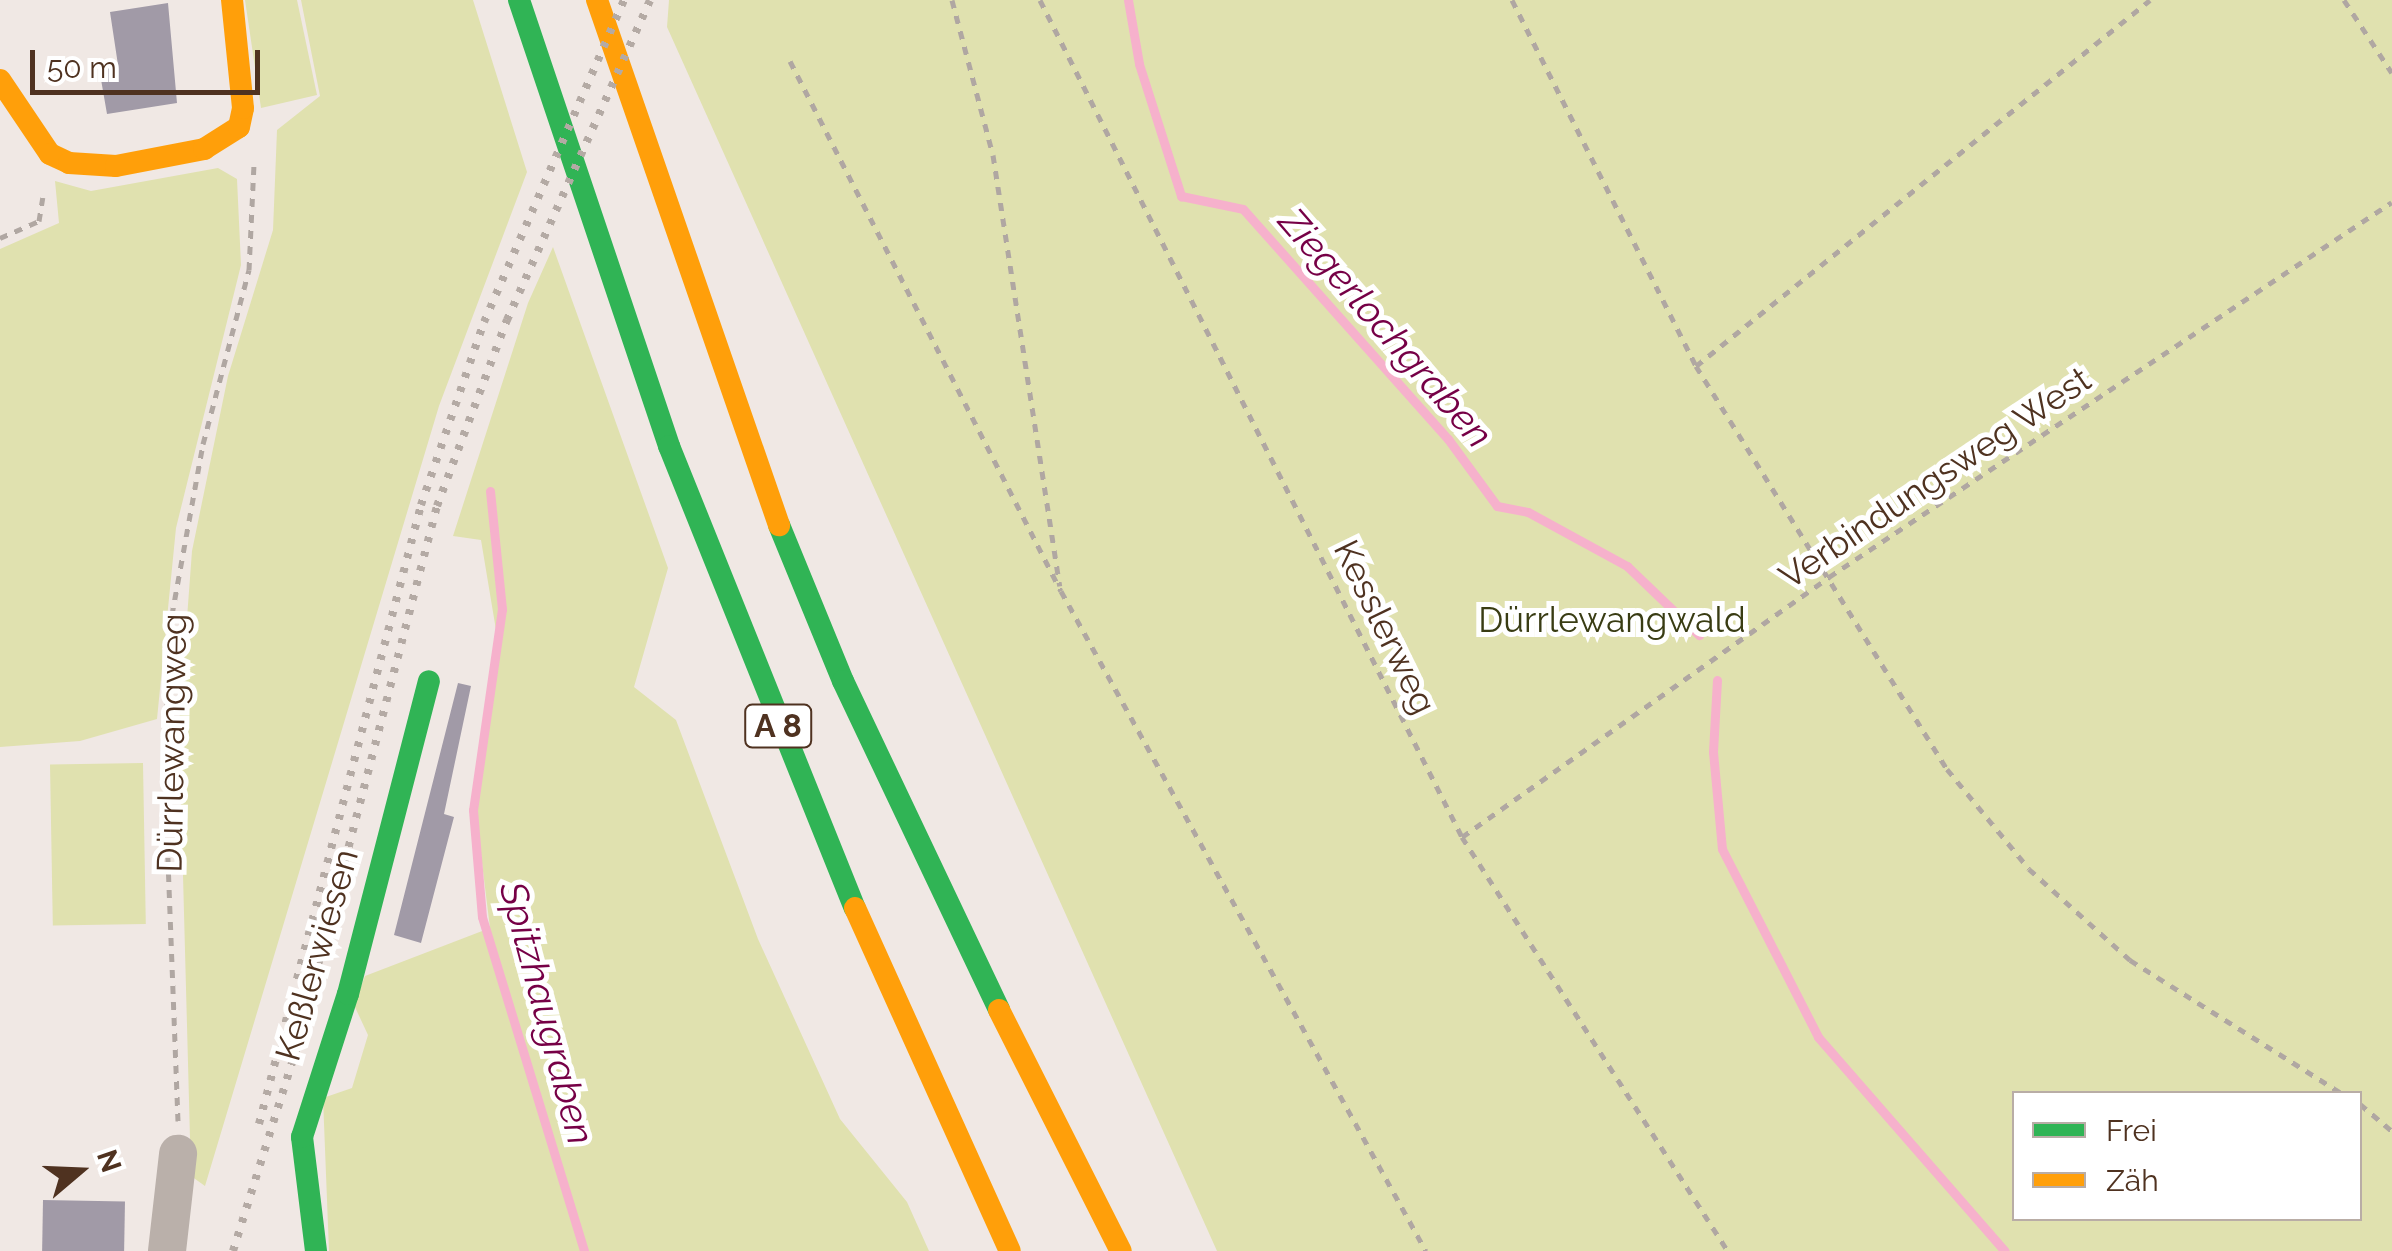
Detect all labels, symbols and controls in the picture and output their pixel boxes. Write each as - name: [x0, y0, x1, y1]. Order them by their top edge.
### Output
- scale bar: [35, 30, 265, 92]
- text: 50 m: [47, 50, 117, 85]
- water label: Ziegerlochgraben: [1270, 199, 1502, 457]
- street label: Verbindungsweg West: [1771, 358, 2099, 598]
- street label: Kesslerweg: [1325, 533, 1445, 721]
- park label: Dürrlewangwald: [1478, 599, 1746, 641]
- street label: Dürrlewangweg: [149, 613, 195, 873]
- road number: A 8: [743, 699, 813, 753]
- street label: Keßlerwiesen: [267, 844, 367, 1066]
- water label: Spitzhaugraben: [490, 877, 604, 1149]
- legend: [2012, 1091, 2362, 1221]
- text: Frei: [2106, 1113, 2157, 1148]
- north arrow: [30, 1121, 130, 1221]
- text: N: [90, 1146, 128, 1177]
- text: Zäh: [2106, 1163, 2159, 1198]

